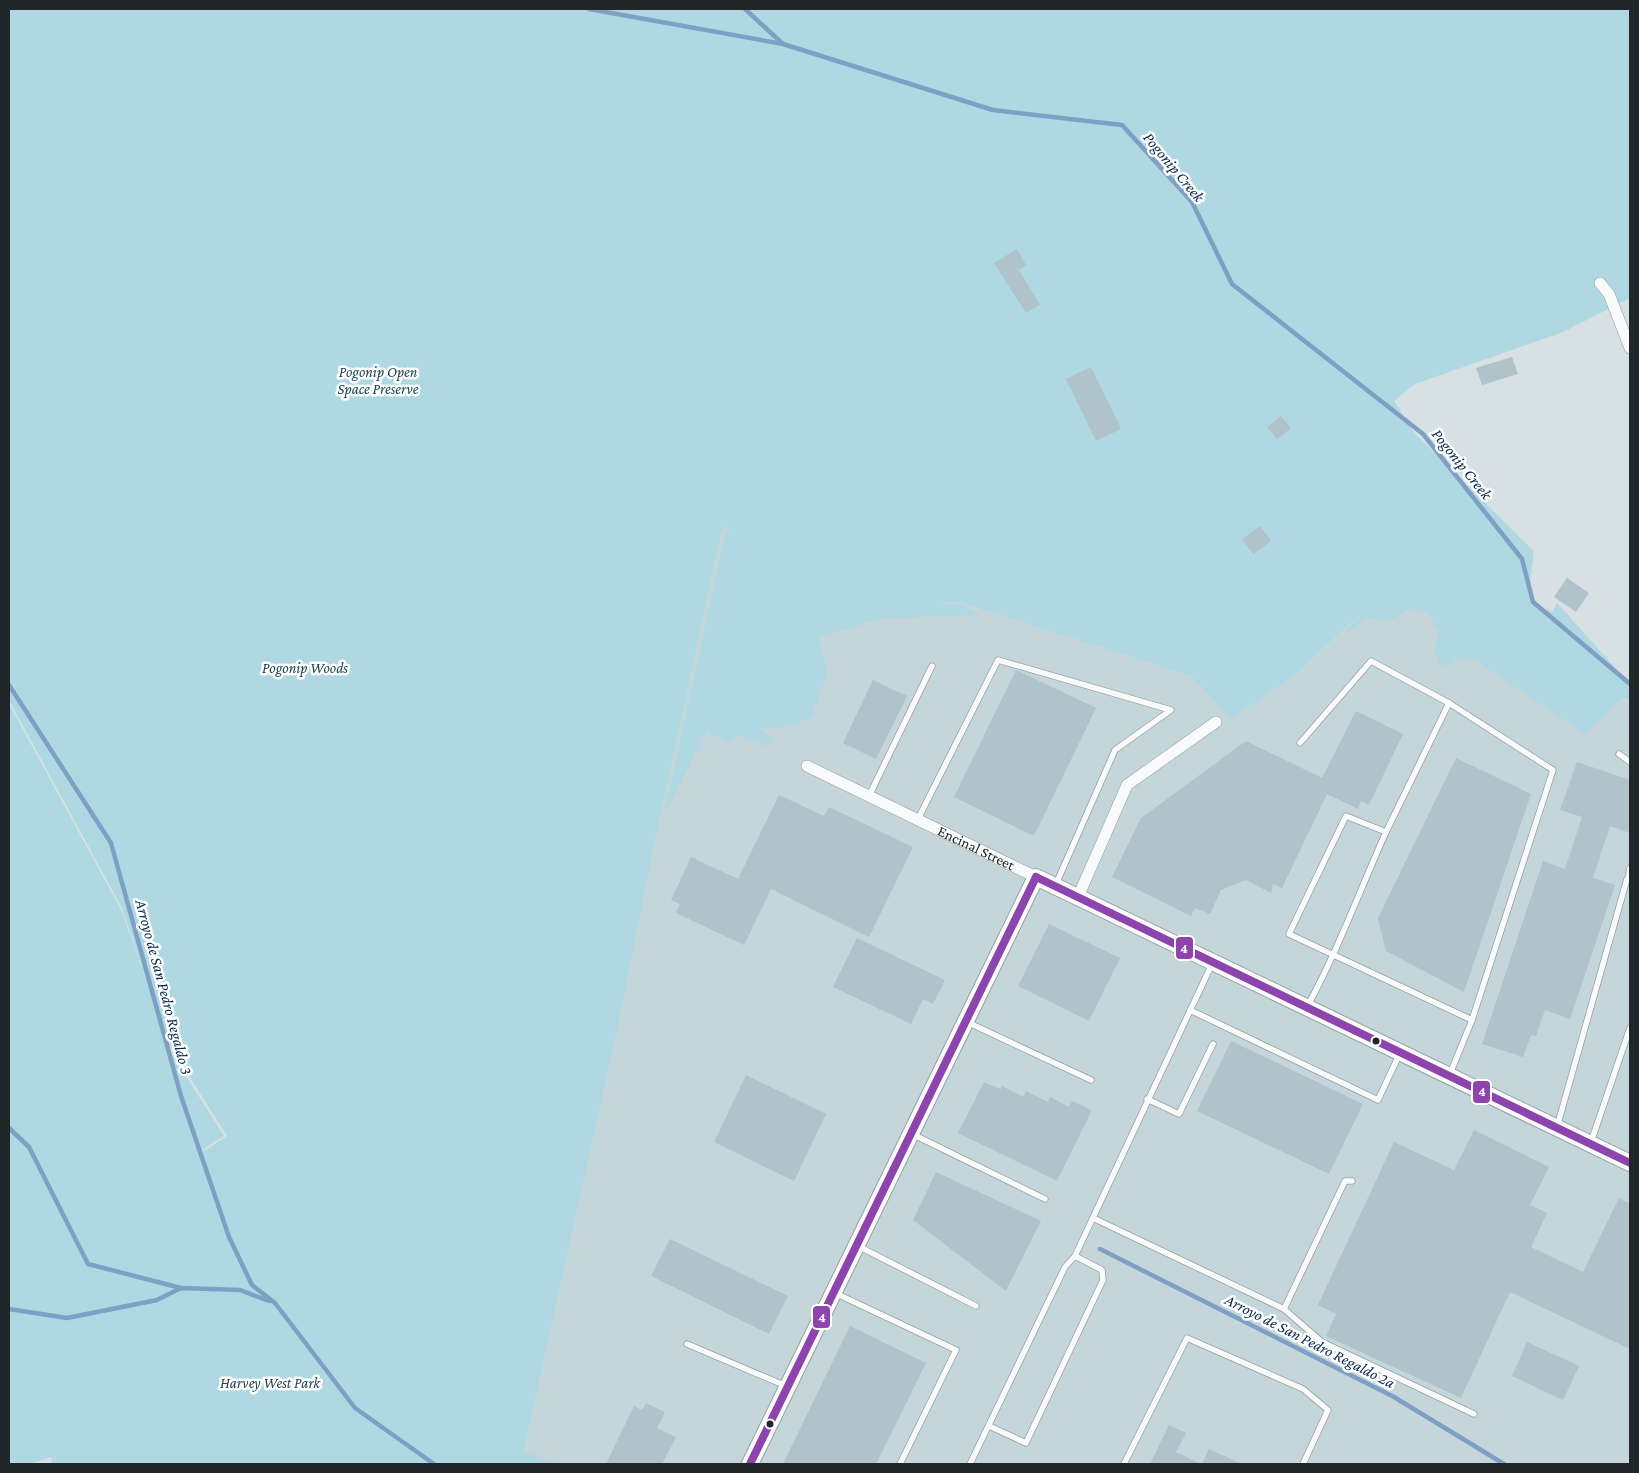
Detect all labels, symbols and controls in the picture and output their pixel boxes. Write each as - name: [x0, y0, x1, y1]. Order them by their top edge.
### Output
- water label: Pogonip Creek: [1139, 129, 1209, 207]
- park label: Pogonip Open Space Preserve: [338, 364, 419, 398]
- water label: Pogonip Creek: [1428, 426, 1496, 504]
- park label: Pogonip Woods: [262, 660, 348, 677]
- street label: Encinal Street: [935, 823, 1018, 874]
- water label: Arroyo de San Pedro Regaldo 3: [131, 897, 196, 1077]
- line badge: 4: [1175, 936, 1194, 960]
- text: 4: [1180, 940, 1188, 956]
- unlabelled marker: [1371, 1036, 1381, 1046]
- line badge: 4: [1472, 1080, 1491, 1104]
- text: 4: [1478, 1083, 1486, 1099]
- water label: Arroyo de San Pedro Regaldo 2a: [1221, 1290, 1398, 1392]
- line badge: 4: [812, 1305, 831, 1329]
- text: 4: [818, 1309, 826, 1325]
- park label: Harvey West Park: [220, 1375, 322, 1392]
- unlabelled marker: [765, 1419, 775, 1429]

